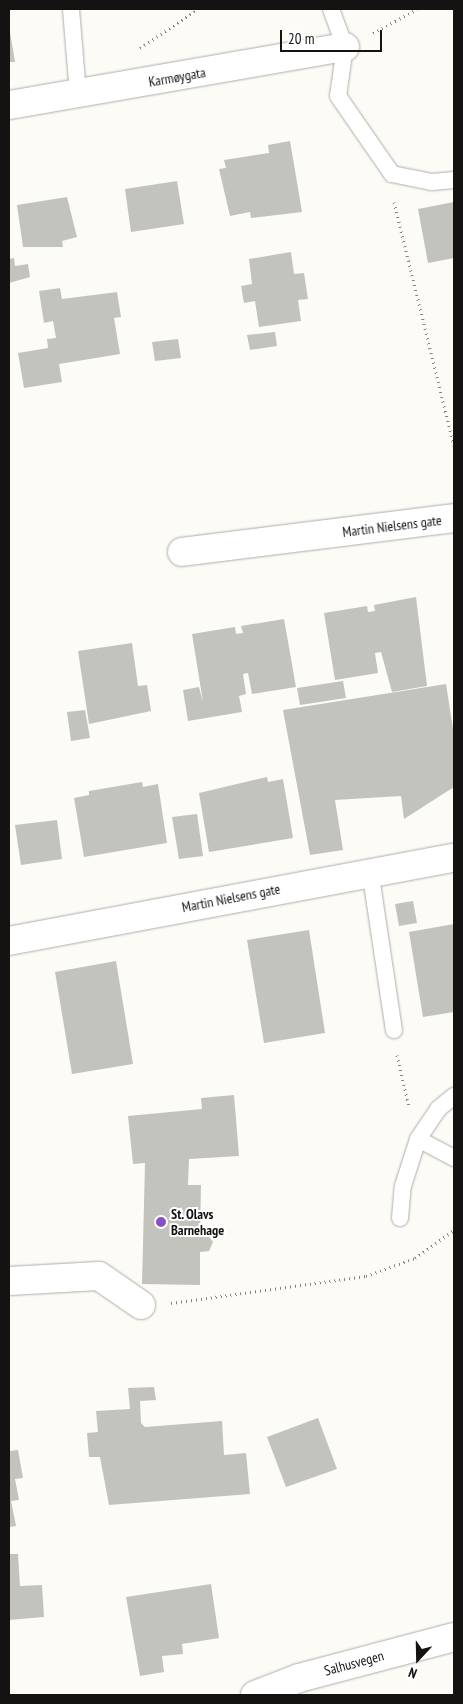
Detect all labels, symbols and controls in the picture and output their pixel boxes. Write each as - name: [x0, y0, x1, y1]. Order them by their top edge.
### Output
- scale bar: [283, 20, 386, 52]
- text: 20 m: [288, 29, 314, 48]
- street label: Karmøygata: [147, 64, 207, 90]
- street label: Martin Nielsens gate: [341, 512, 443, 540]
- street label: Martin Nielsens gate: [180, 880, 282, 916]
- place label: St. Olavs Barnehage: [171, 1206, 224, 1238]
- marker: St. Olavs Barnehage: [155, 1216, 167, 1228]
- north arrow: [393, 1634, 443, 1684]
- street label: Salhusvegen: [322, 1647, 386, 1679]
- text: N: [406, 1663, 419, 1683]

